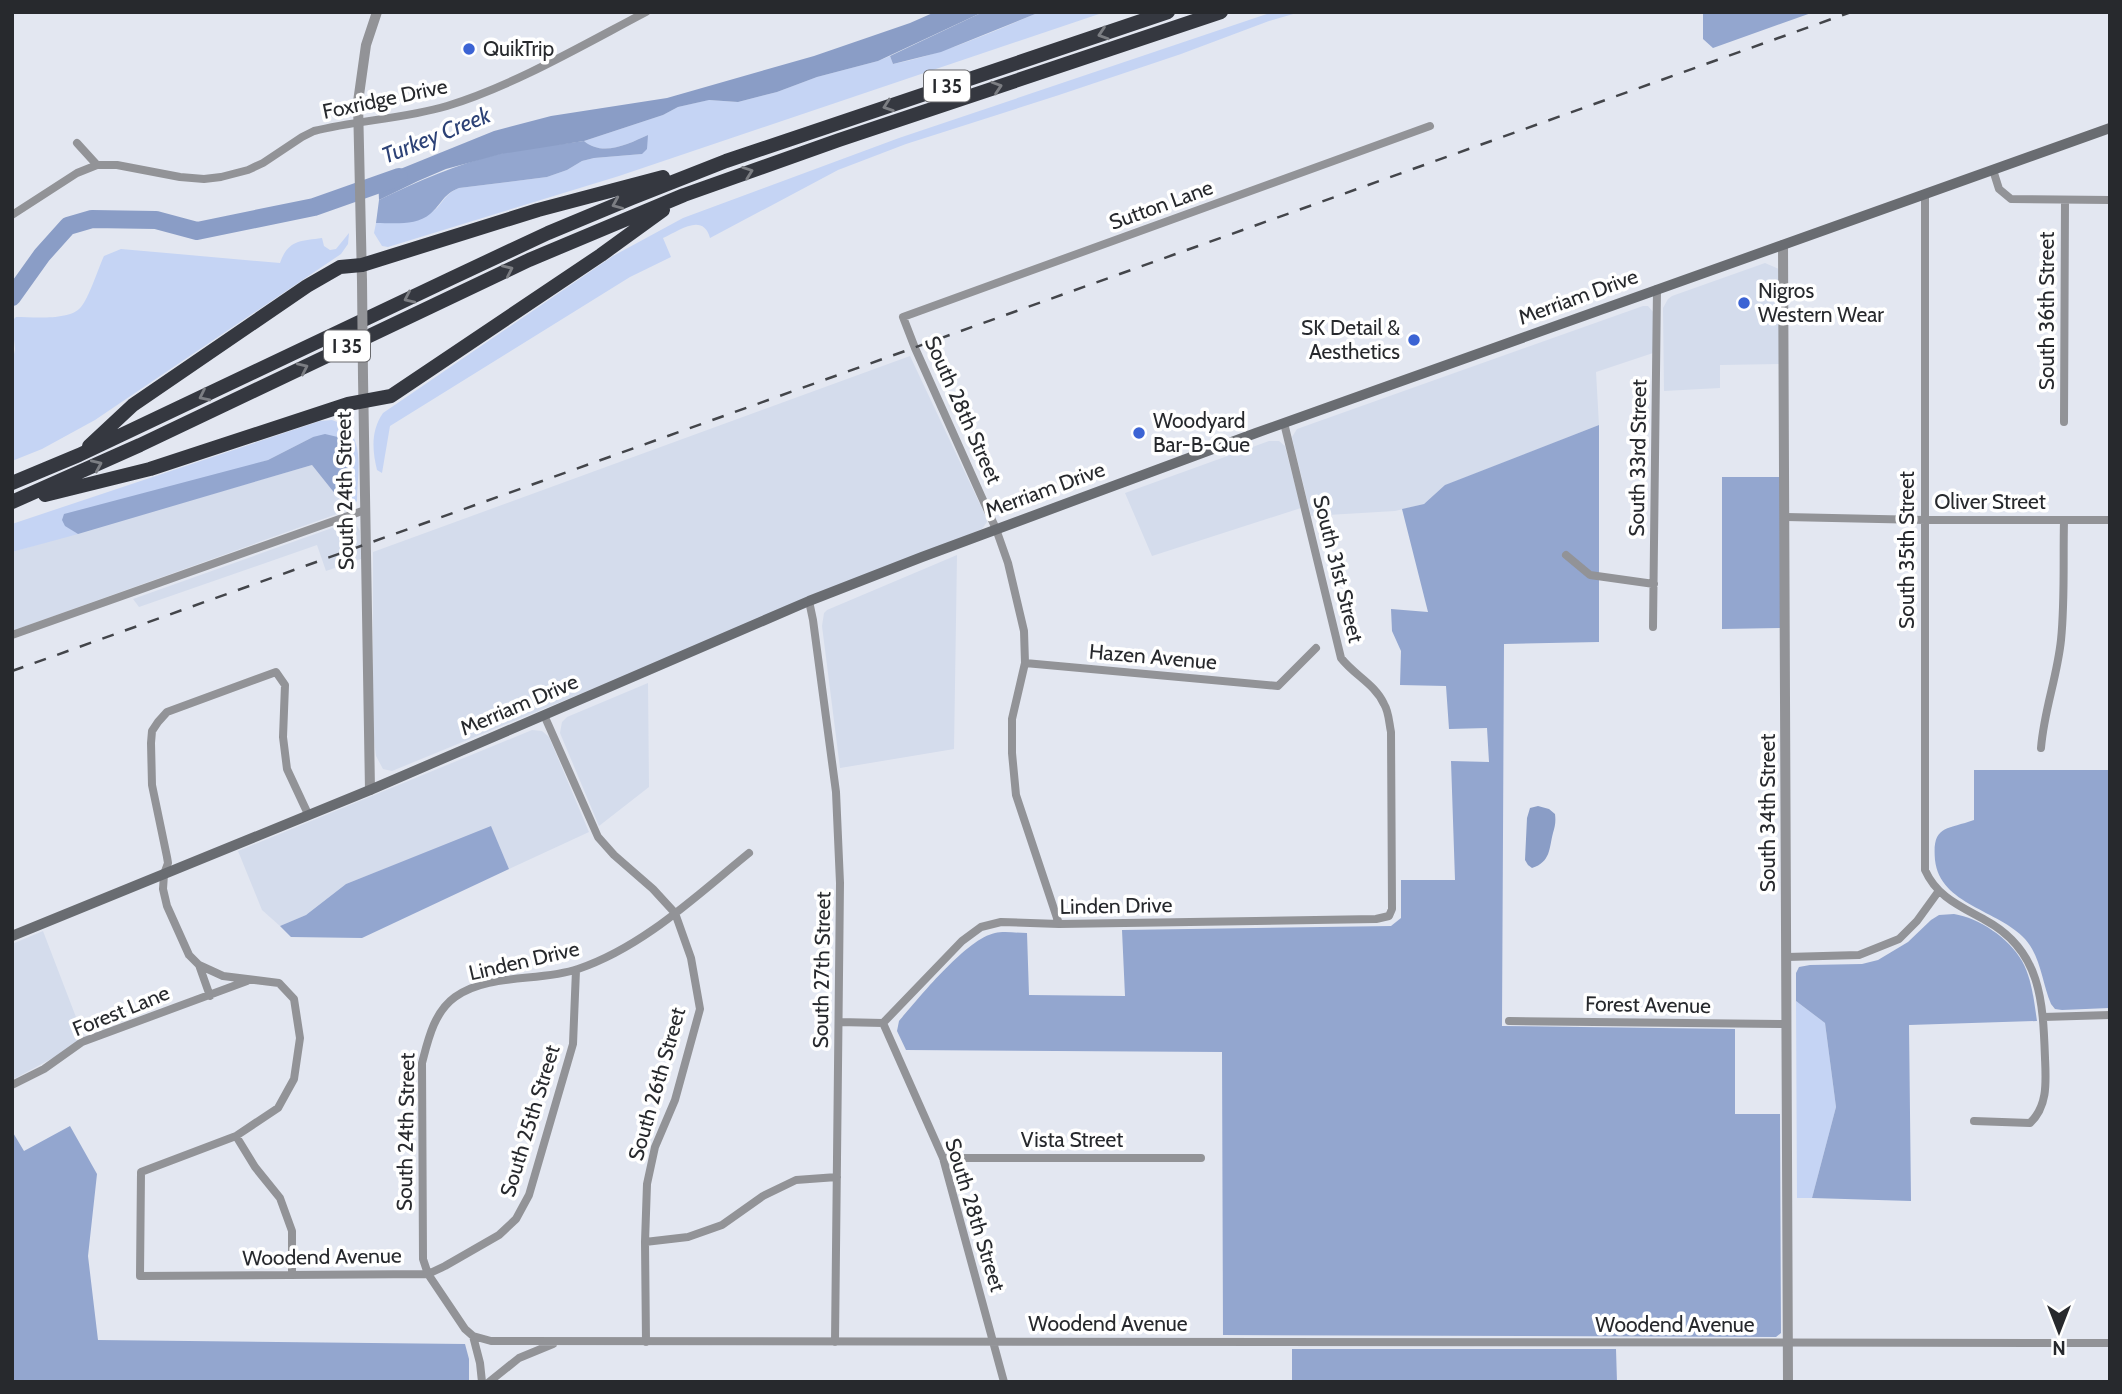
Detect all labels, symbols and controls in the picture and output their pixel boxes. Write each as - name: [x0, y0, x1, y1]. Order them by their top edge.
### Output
- one-way arrow: [1098, 25, 1110, 40]
- place label: QuikTrip: [483, 36, 554, 61]
- marker: QuikTrip: [461, 41, 477, 57]
- road number: I 35: [924, 71, 970, 102]
- street label: Foxridge Drive: [320, 73, 450, 124]
- one-way arrow: [991, 81, 1003, 95]
- one-way arrow: [882, 98, 894, 112]
- water label: Turkey Creek: [378, 100, 495, 169]
- one-way arrow: [742, 166, 754, 180]
- street label: Sutton Lane: [1106, 174, 1216, 235]
- one-way arrow: [611, 196, 624, 210]
- street label: South 36th Street: [2034, 232, 2059, 390]
- street label: Merriam Drive: [1515, 263, 1641, 330]
- one-way arrow: [501, 264, 514, 278]
- place label: Nigros Western Wear: [1758, 278, 1884, 327]
- one-way arrow: [404, 289, 416, 303]
- marker: Nigros Western Wear: [1736, 295, 1752, 311]
- place label: SK Detail & Aesthetics: [1301, 315, 1400, 364]
- road number: I 35: [324, 330, 370, 362]
- street label: South 28th Street: [920, 332, 1007, 487]
- marker: SK Detail & Aesthetics: [1406, 332, 1422, 348]
- one-way arrow: [296, 362, 308, 376]
- street label: South 33rd Street: [1624, 379, 1651, 537]
- one-way arrow: [199, 387, 211, 401]
- place label: Woodyard Bar-B-Que: [1153, 408, 1250, 457]
- street label: South 24th Street: [331, 412, 358, 570]
- marker: Woodyard Bar-B-Que: [1131, 425, 1147, 441]
- street label: Merriam Drive: [982, 456, 1108, 523]
- one-way arrow: [90, 459, 102, 473]
- street label: South 35th Street: [1894, 471, 1919, 629]
- street label: Oliver Street: [1934, 489, 2046, 514]
- street label: South 31st Street: [1308, 493, 1369, 645]
- street label: Hazen Avenue: [1088, 638, 1218, 675]
- street label: Merriam Drive: [456, 668, 582, 741]
- street label: South 34th Street: [1755, 734, 1780, 892]
- street label: South 27th Street: [808, 891, 835, 1049]
- street label: Linden Drive: [1059, 892, 1173, 919]
- street label: Linden Drive: [466, 936, 582, 985]
- street label: Forest Lane: [69, 980, 173, 1041]
- street label: Forest Avenue: [1585, 991, 1711, 1018]
- street label: South 26th Street: [623, 1004, 690, 1163]
- street label: South 25th Street: [495, 1042, 565, 1200]
- street label: South 24th Street: [392, 1053, 419, 1211]
- street label: Vista Street: [1021, 1127, 1123, 1152]
- street label: South 28th Street: [940, 1135, 1011, 1294]
- street label: Woodend Avenue: [242, 1243, 402, 1270]
- north arrow: [2024, 1296, 2094, 1366]
- street label: Woodend Avenue: [1028, 1311, 1188, 1336]
- street label: Woodend Avenue: [1595, 1312, 1755, 1337]
- text: N: [2052, 1336, 2066, 1359]

